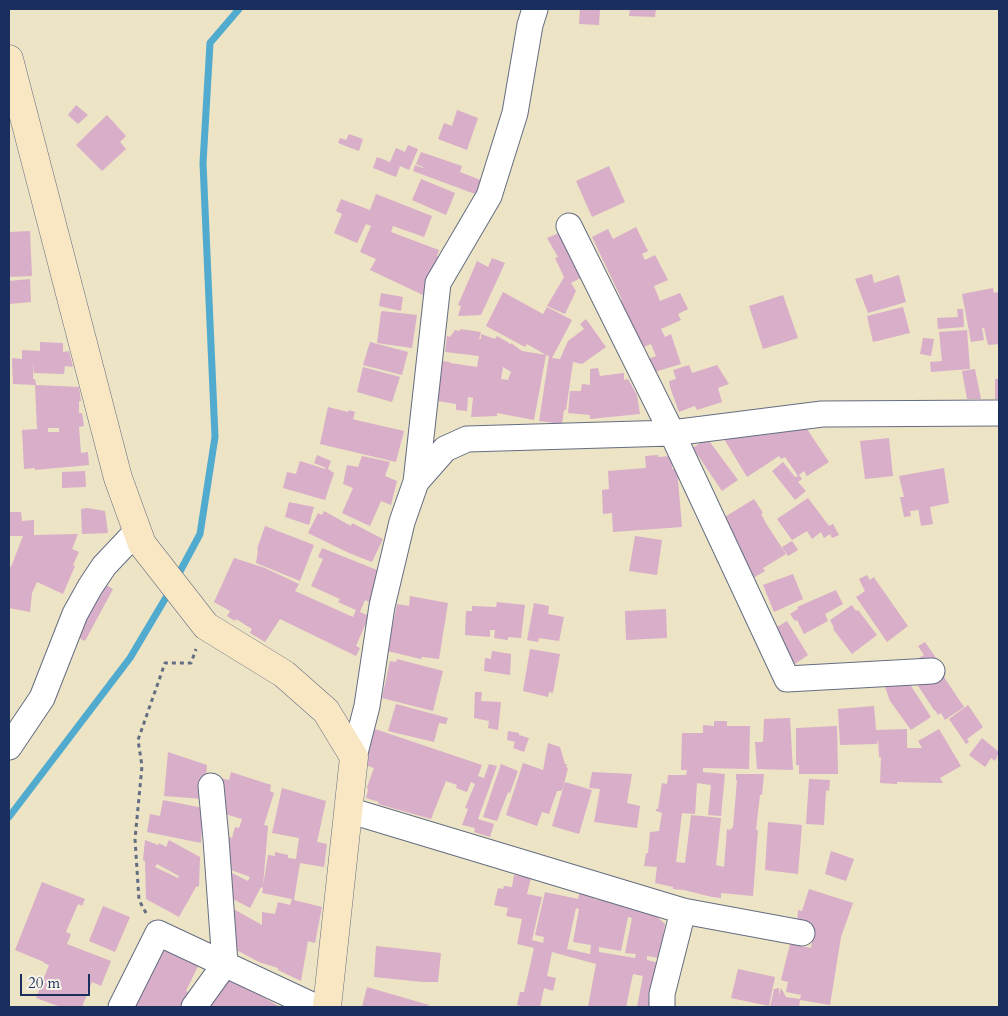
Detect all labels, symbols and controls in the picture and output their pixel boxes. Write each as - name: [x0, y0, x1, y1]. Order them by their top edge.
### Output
- scale bar: [22, 964, 92, 996]
- text: 20 m: [28, 973, 60, 993]

